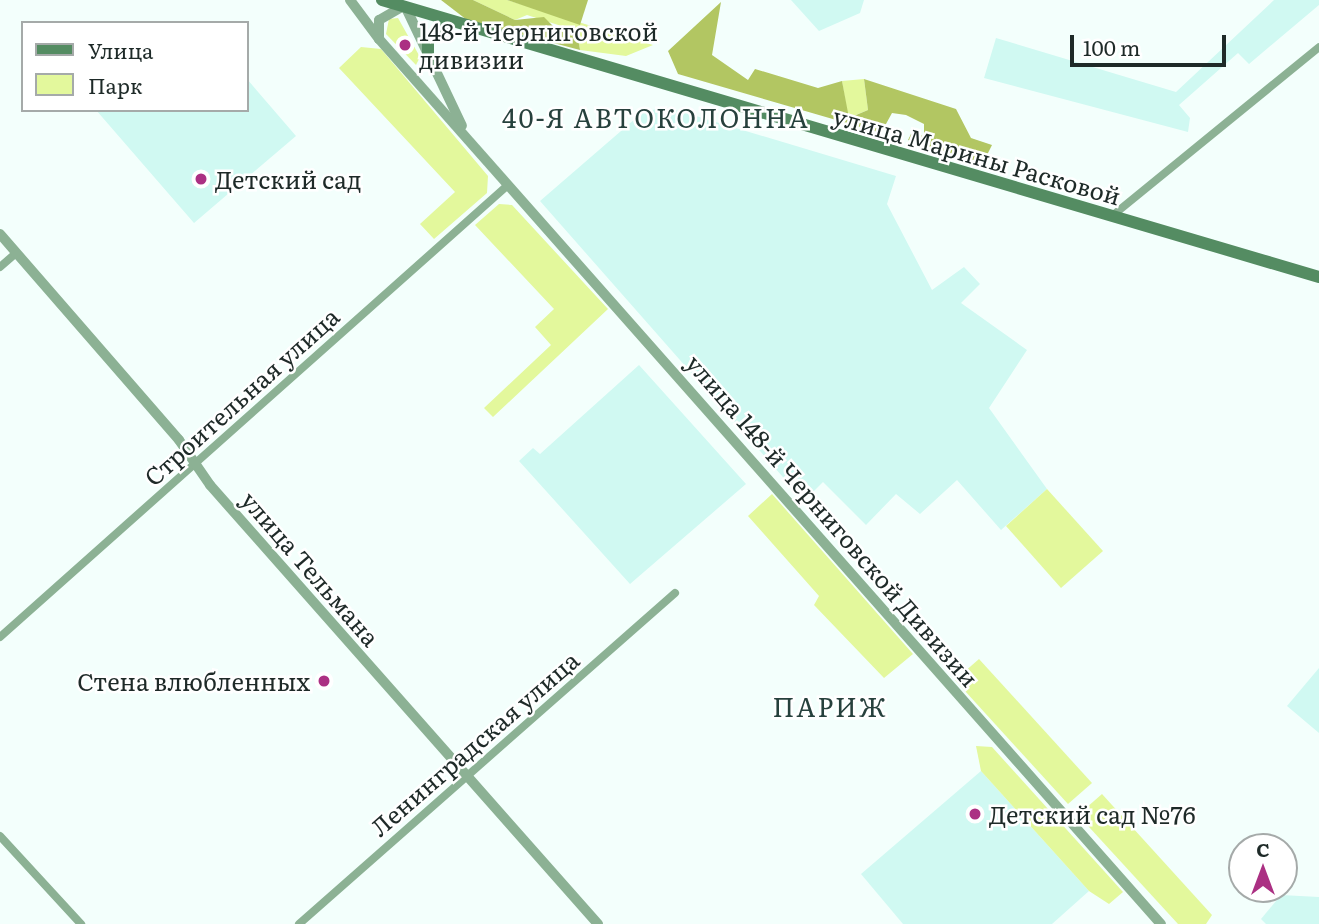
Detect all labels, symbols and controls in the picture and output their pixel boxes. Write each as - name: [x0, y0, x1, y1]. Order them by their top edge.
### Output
- place label: 148-й Черниговской дивизии: [419, 17, 658, 73]
- legend: [21, 21, 248, 112]
- scale bar: [1074, 21, 1230, 65]
- text: 100 m: [1083, 31, 1140, 62]
- text: Улица: [88, 34, 153, 65]
- marker: 148-й Черниговской дивизии: [397, 37, 413, 53]
- text: Парк: [88, 69, 142, 100]
- street label: улица Марины Расковой: [830, 100, 1124, 210]
- district label: 40-Я АВТОКОЛОННА: [504, 101, 808, 133]
- place label: Детский сад: [215, 165, 362, 193]
- marker: Детский сад: [193, 171, 209, 187]
- street label: Строительная улица: [138, 301, 344, 491]
- street label: улица 148-й Черниговской Дивизии: [681, 348, 985, 692]
- street label: улица Тельмана: [236, 485, 386, 651]
- street label: Ленинградская улица: [364, 645, 584, 841]
- place label: Стена влюбленных: [77, 667, 310, 695]
- marker: Стена влюбленных: [316, 673, 332, 689]
- district label: ПАРИЖ: [773, 690, 887, 722]
- place label: Детский сад №76: [989, 800, 1196, 828]
- marker: Детский сад №76: [967, 806, 983, 822]
- north arrow: [1228, 833, 1298, 903]
- text: С: [1256, 835, 1270, 863]

